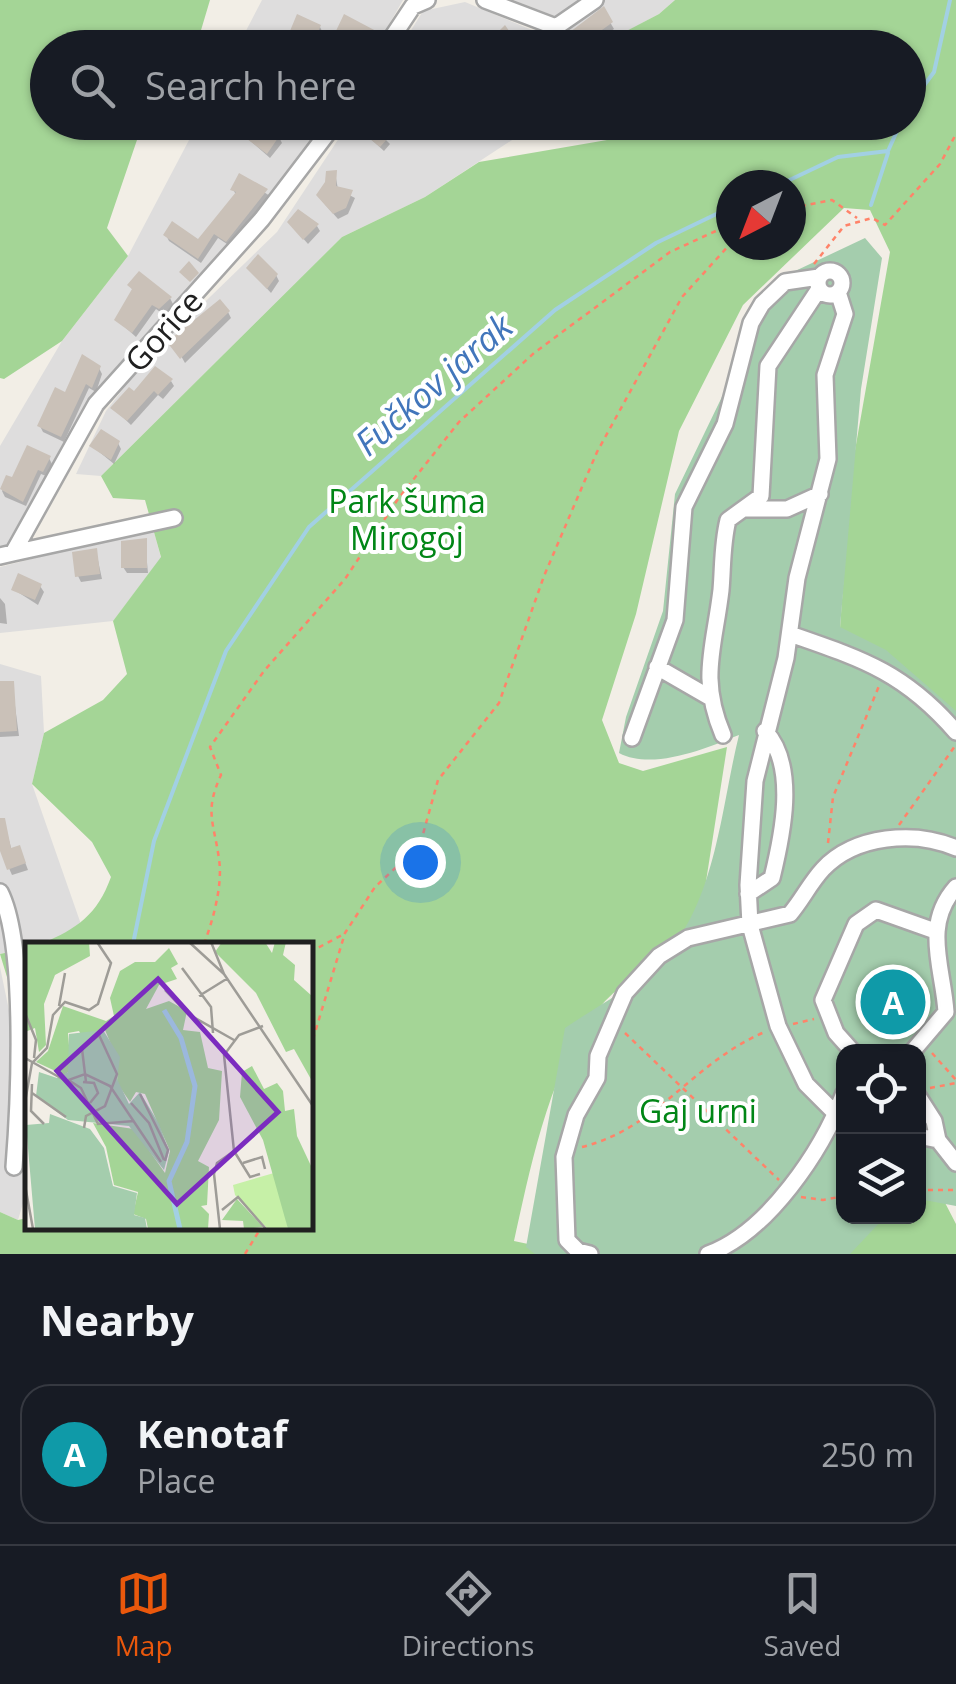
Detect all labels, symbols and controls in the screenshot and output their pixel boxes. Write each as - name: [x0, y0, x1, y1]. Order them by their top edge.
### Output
- search box: [30, 30, 926, 140]
- icon: search: [65, 58, 120, 113]
- text: Search here: [145, 59, 357, 111]
- north arrow: [716, 170, 806, 260]
- street label: Gorice: [115, 280, 211, 380]
- water label: Fučkov jarak: [344, 301, 523, 465]
- park label: Park šuma Mirogoj: [328, 479, 486, 559]
- your location: [395, 837, 446, 888]
- inset map: [25, 942, 312, 1229]
- pin: A: [860, 964, 926, 1040]
- map controls: [836, 1044, 926, 1224]
- button: locate: [836, 1044, 926, 1134]
- park label: Gaj urni: [639, 1089, 757, 1132]
- button: layers: [836, 1134, 926, 1224]
- text: Nearby: [40, 1291, 194, 1348]
- text: Kenotaf: [137, 1407, 287, 1459]
- text: A: [63, 1433, 86, 1476]
- text: 250 m: [821, 1433, 914, 1476]
- text: Place: [137, 1459, 215, 1502]
- tab: Map: [115, 1566, 173, 1664]
- tab: Directions: [402, 1566, 534, 1664]
- tab: Saved: [764, 1566, 841, 1664]

